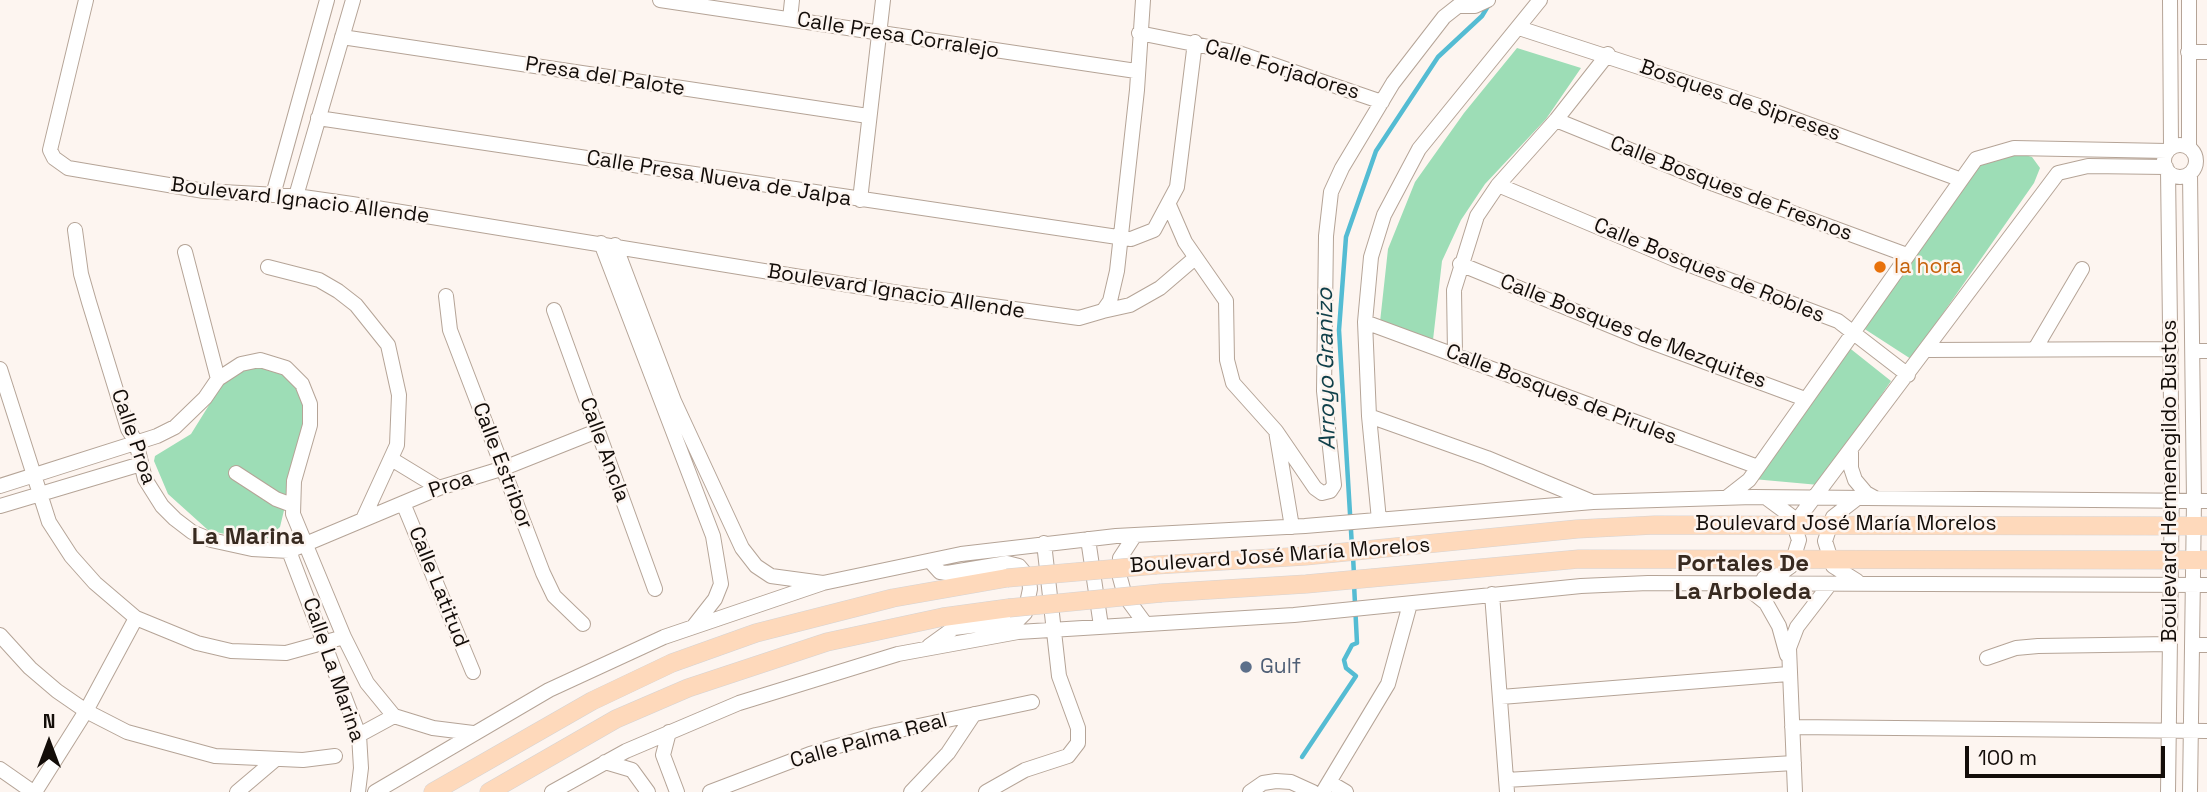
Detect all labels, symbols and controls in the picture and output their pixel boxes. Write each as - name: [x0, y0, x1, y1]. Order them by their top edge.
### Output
- street label: Calle Presa Corralejo: [795, 8, 1001, 64]
- street label: Calle Forjadores: [1202, 35, 1362, 105]
- street label: Presa del Palote: [523, 52, 687, 102]
- street label: Bosques de Sipreses: [1636, 55, 1844, 147]
- street label: Calle Bosques de Fresnos: [1606, 131, 1856, 247]
- street label: Calle Presa Nueva de Jalpa: [585, 146, 853, 212]
- street label: Boulevard Ignacio Allende: [169, 173, 431, 229]
- street label: Calle Bosques de Robles: [1590, 213, 1828, 329]
- place label: la hora: [1894, 254, 1962, 280]
- street label: Boulevard Ignacio Allende: [765, 259, 1027, 325]
- marker: la hora: [1872, 259, 1888, 275]
- street label: Calle Bosques de Mezquites: [1496, 269, 1770, 395]
- water label: Arroyo Granizo: [1312, 288, 1342, 450]
- street label: Boulevard Hermenegildo Bustos: [2157, 320, 2183, 642]
- street label: Calle Bosques de Pirules: [1442, 339, 1680, 451]
- street label: Calle Proa: [105, 386, 161, 488]
- street label: Calle Ancla: [573, 394, 635, 506]
- street label: Calle Estribor: [466, 399, 538, 533]
- street label: Proa: [426, 466, 476, 504]
- street label: Boulevard José María Morelos: [1695, 511, 1997, 537]
- district label: La Marina: [192, 523, 304, 551]
- street label: Calle Latitud: [402, 523, 474, 651]
- street label: Boulevard José María Morelos: [1129, 533, 1431, 579]
- district label: Portales De La Arboleda: [1674, 550, 1812, 606]
- street label: Calle La Marina: [297, 595, 369, 745]
- place label: Gulf: [1260, 654, 1301, 680]
- marker: Gulf: [1238, 659, 1254, 675]
- north arrow: [14, 708, 84, 778]
- street label: Calle Palma Real: [788, 708, 950, 774]
- text: N: [43, 709, 55, 734]
- scale bar: [1969, 732, 2168, 776]
- text: 100 m: [1978, 744, 2037, 771]

